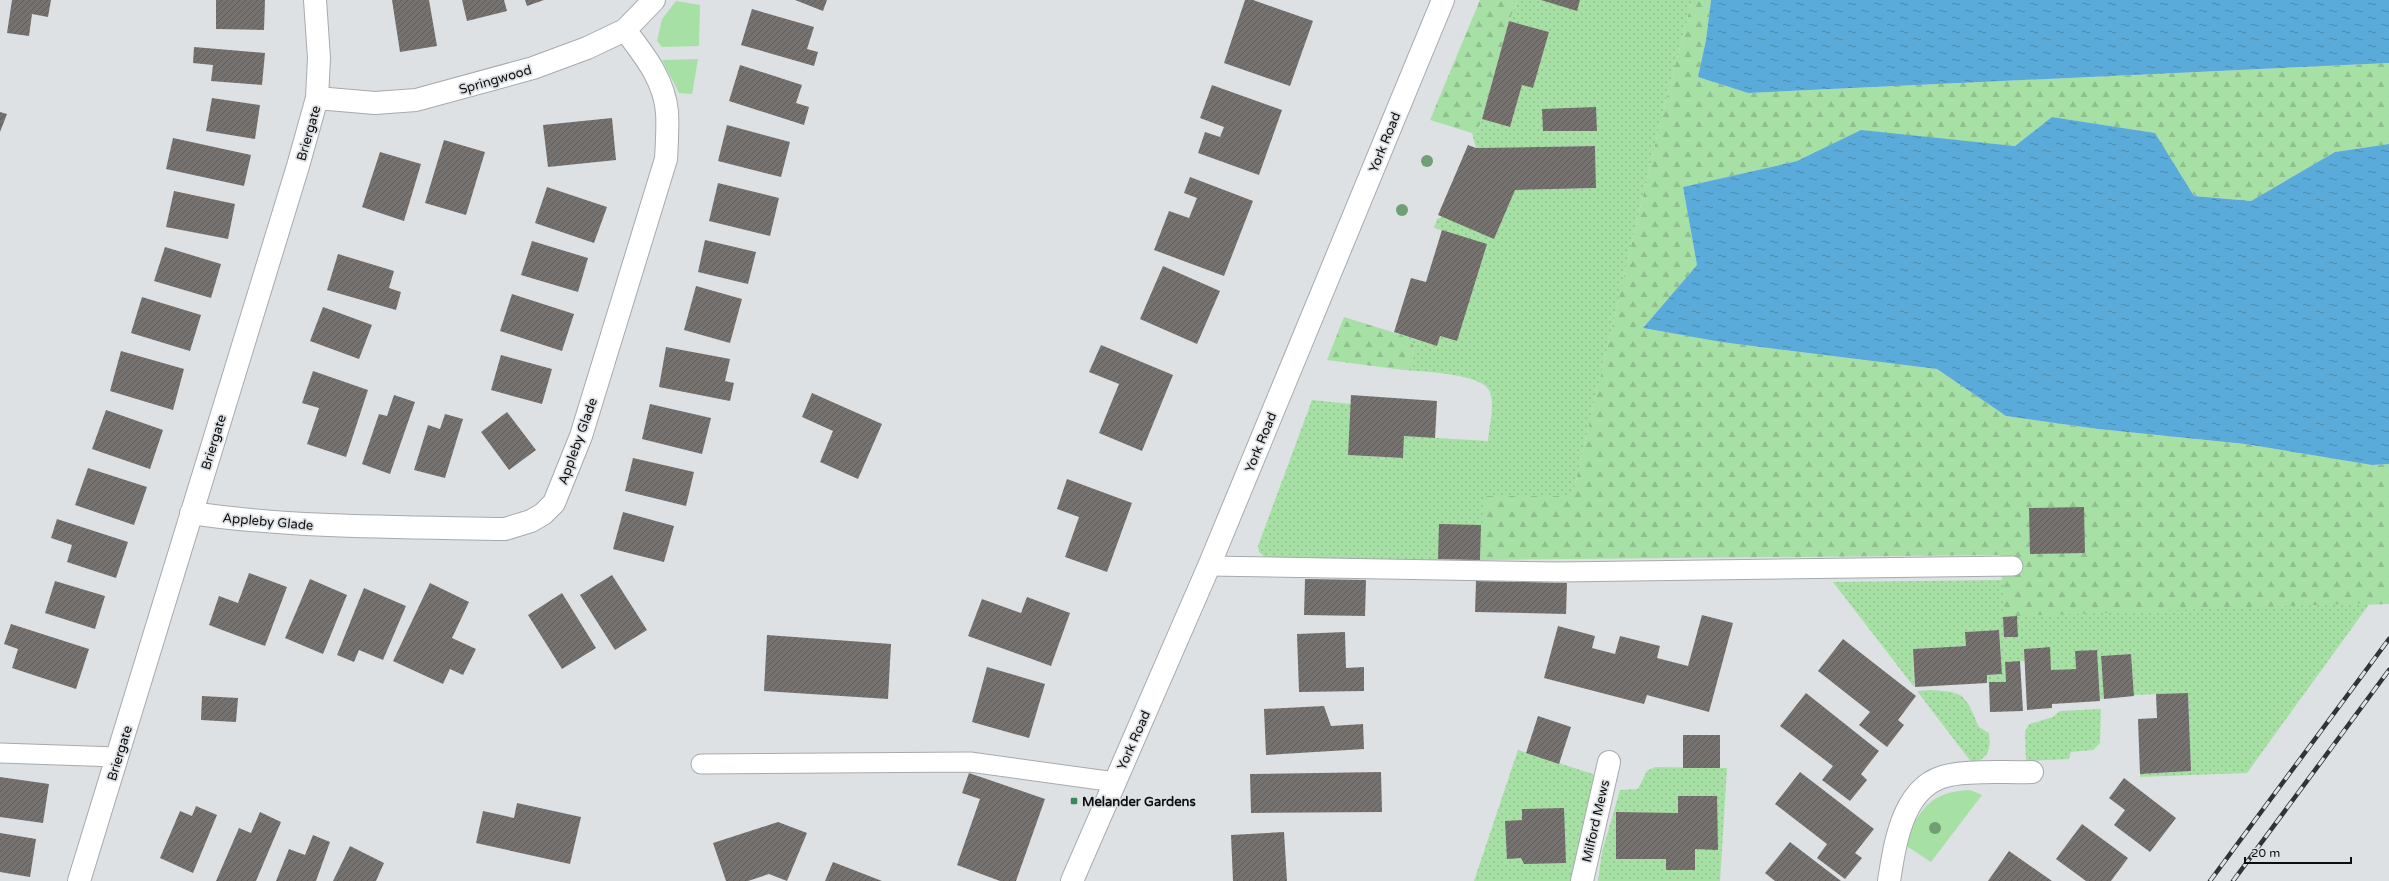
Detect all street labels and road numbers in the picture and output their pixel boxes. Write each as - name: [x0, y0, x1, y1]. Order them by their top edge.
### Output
- street label: Springwood: [457, 62, 533, 98]
- street label: Briergate: [293, 104, 324, 163]
- street label: York Road: [1366, 110, 1404, 175]
- street label: Appleby Glade: [555, 396, 601, 487]
- street label: York Road: [1242, 410, 1280, 475]
- street label: Briergate: [198, 413, 230, 472]
- street label: Appleby Glade: [222, 510, 314, 534]
- street label: York Road: [1114, 708, 1154, 773]
- street label: Briergate: [104, 724, 136, 783]
- street label: Milford Mews: [1579, 779, 1613, 864]

